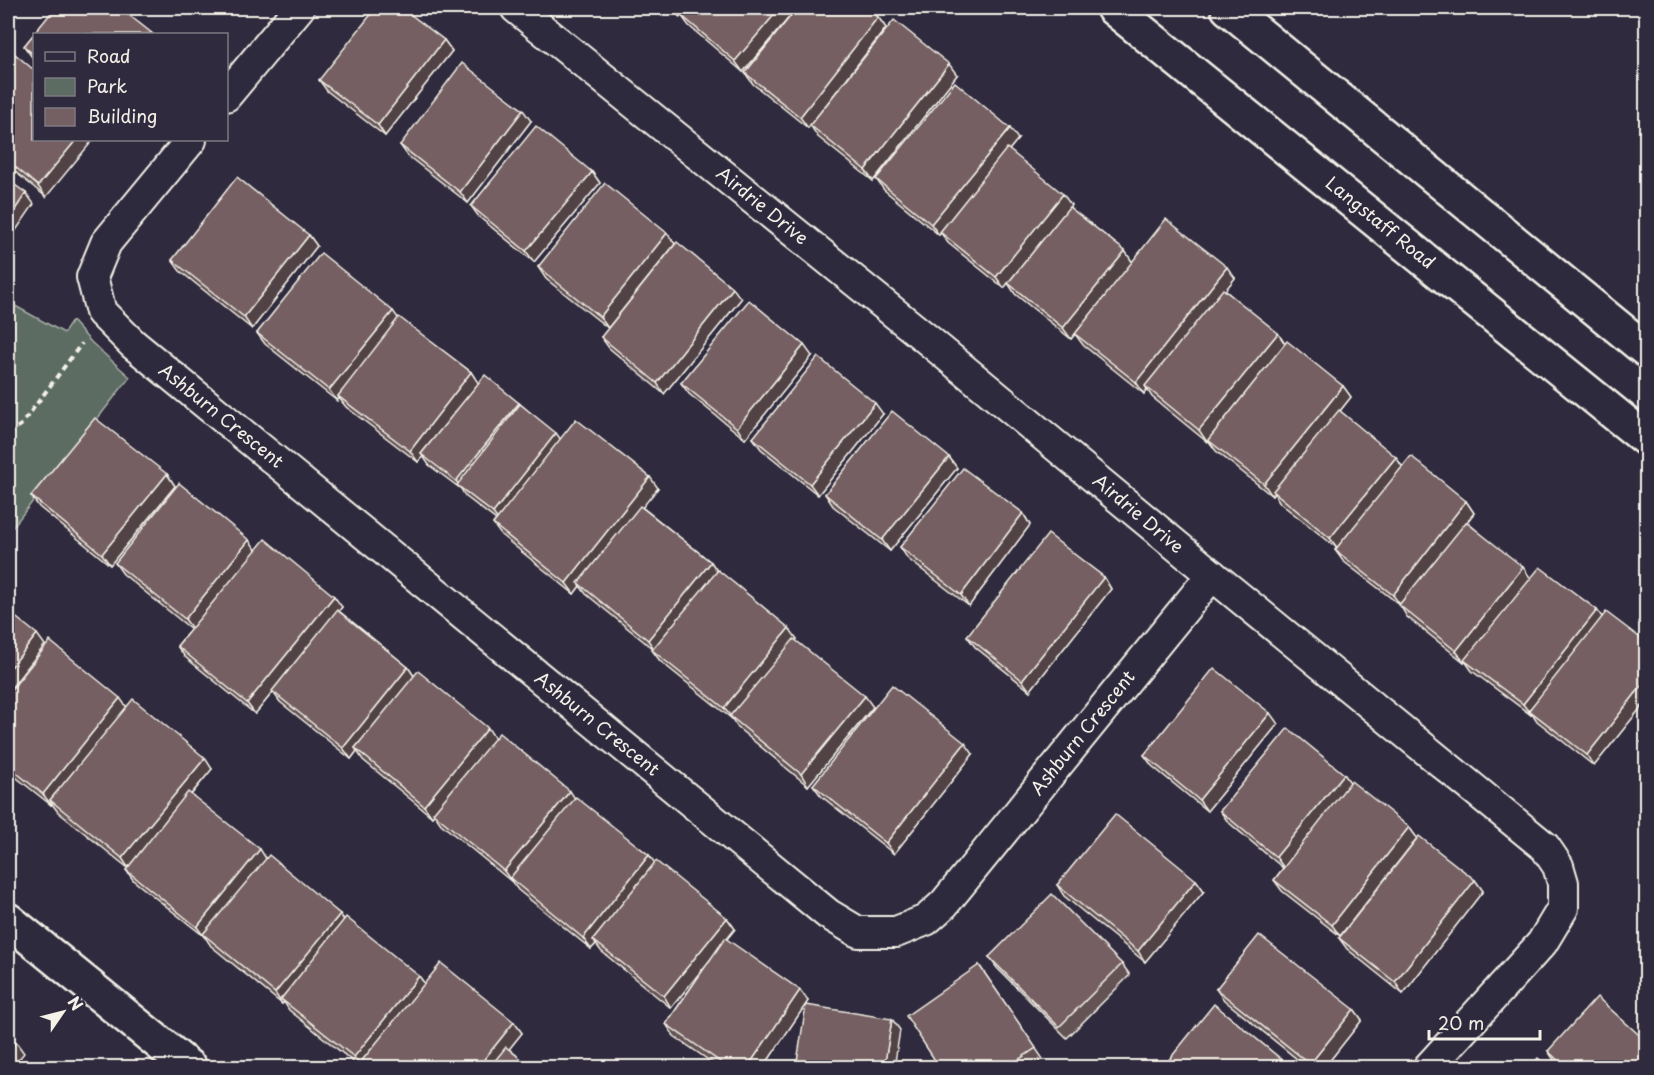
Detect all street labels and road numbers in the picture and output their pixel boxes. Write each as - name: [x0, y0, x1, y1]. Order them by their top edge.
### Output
- street label: Airdrie Drive: [711, 159, 815, 250]
- street label: Langstaff Road: [1320, 169, 1442, 275]
- street label: Ashburn Crescent: [154, 356, 290, 474]
- street label: Airdrie Drive: [1088, 467, 1190, 559]
- street label: Ashburn Crescent: [530, 664, 666, 782]
- street label: Ashburn Crescent: [1023, 664, 1141, 800]

